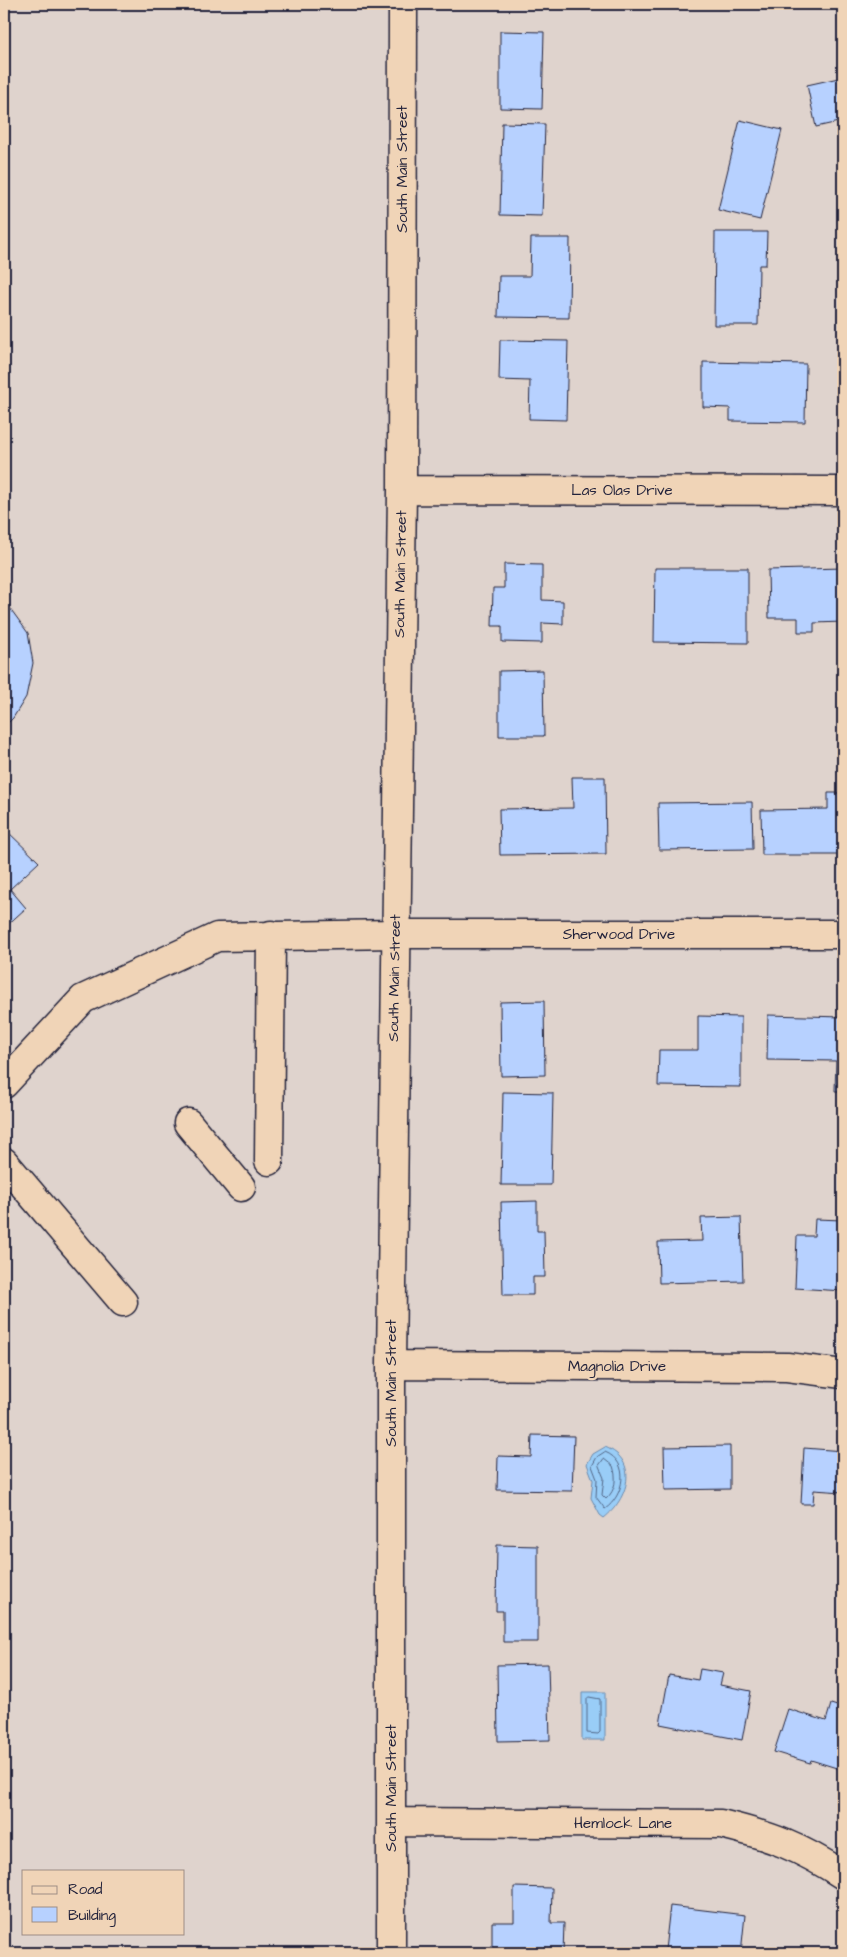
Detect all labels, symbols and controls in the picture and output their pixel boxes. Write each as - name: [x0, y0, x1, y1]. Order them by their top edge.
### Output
- street label: South Main Street: [392, 105, 413, 233]
- street label: Las Olas Drive: [571, 480, 673, 501]
- street label: South Main Street: [389, 510, 412, 638]
- street label: South Main Street: [383, 914, 406, 1042]
- street label: Sherwood Drive: [563, 924, 675, 945]
- street label: South Main Street: [381, 1319, 402, 1447]
- street label: Magnolia Drive: [568, 1356, 666, 1378]
- street label: South Main Street: [381, 1724, 402, 1852]
- street label: Hemlock Lane: [574, 1813, 672, 1834]
- legend: [22, 1870, 185, 1934]
- text: Road: [68, 1879, 103, 1900]
- text: Building: [68, 1905, 116, 1927]

